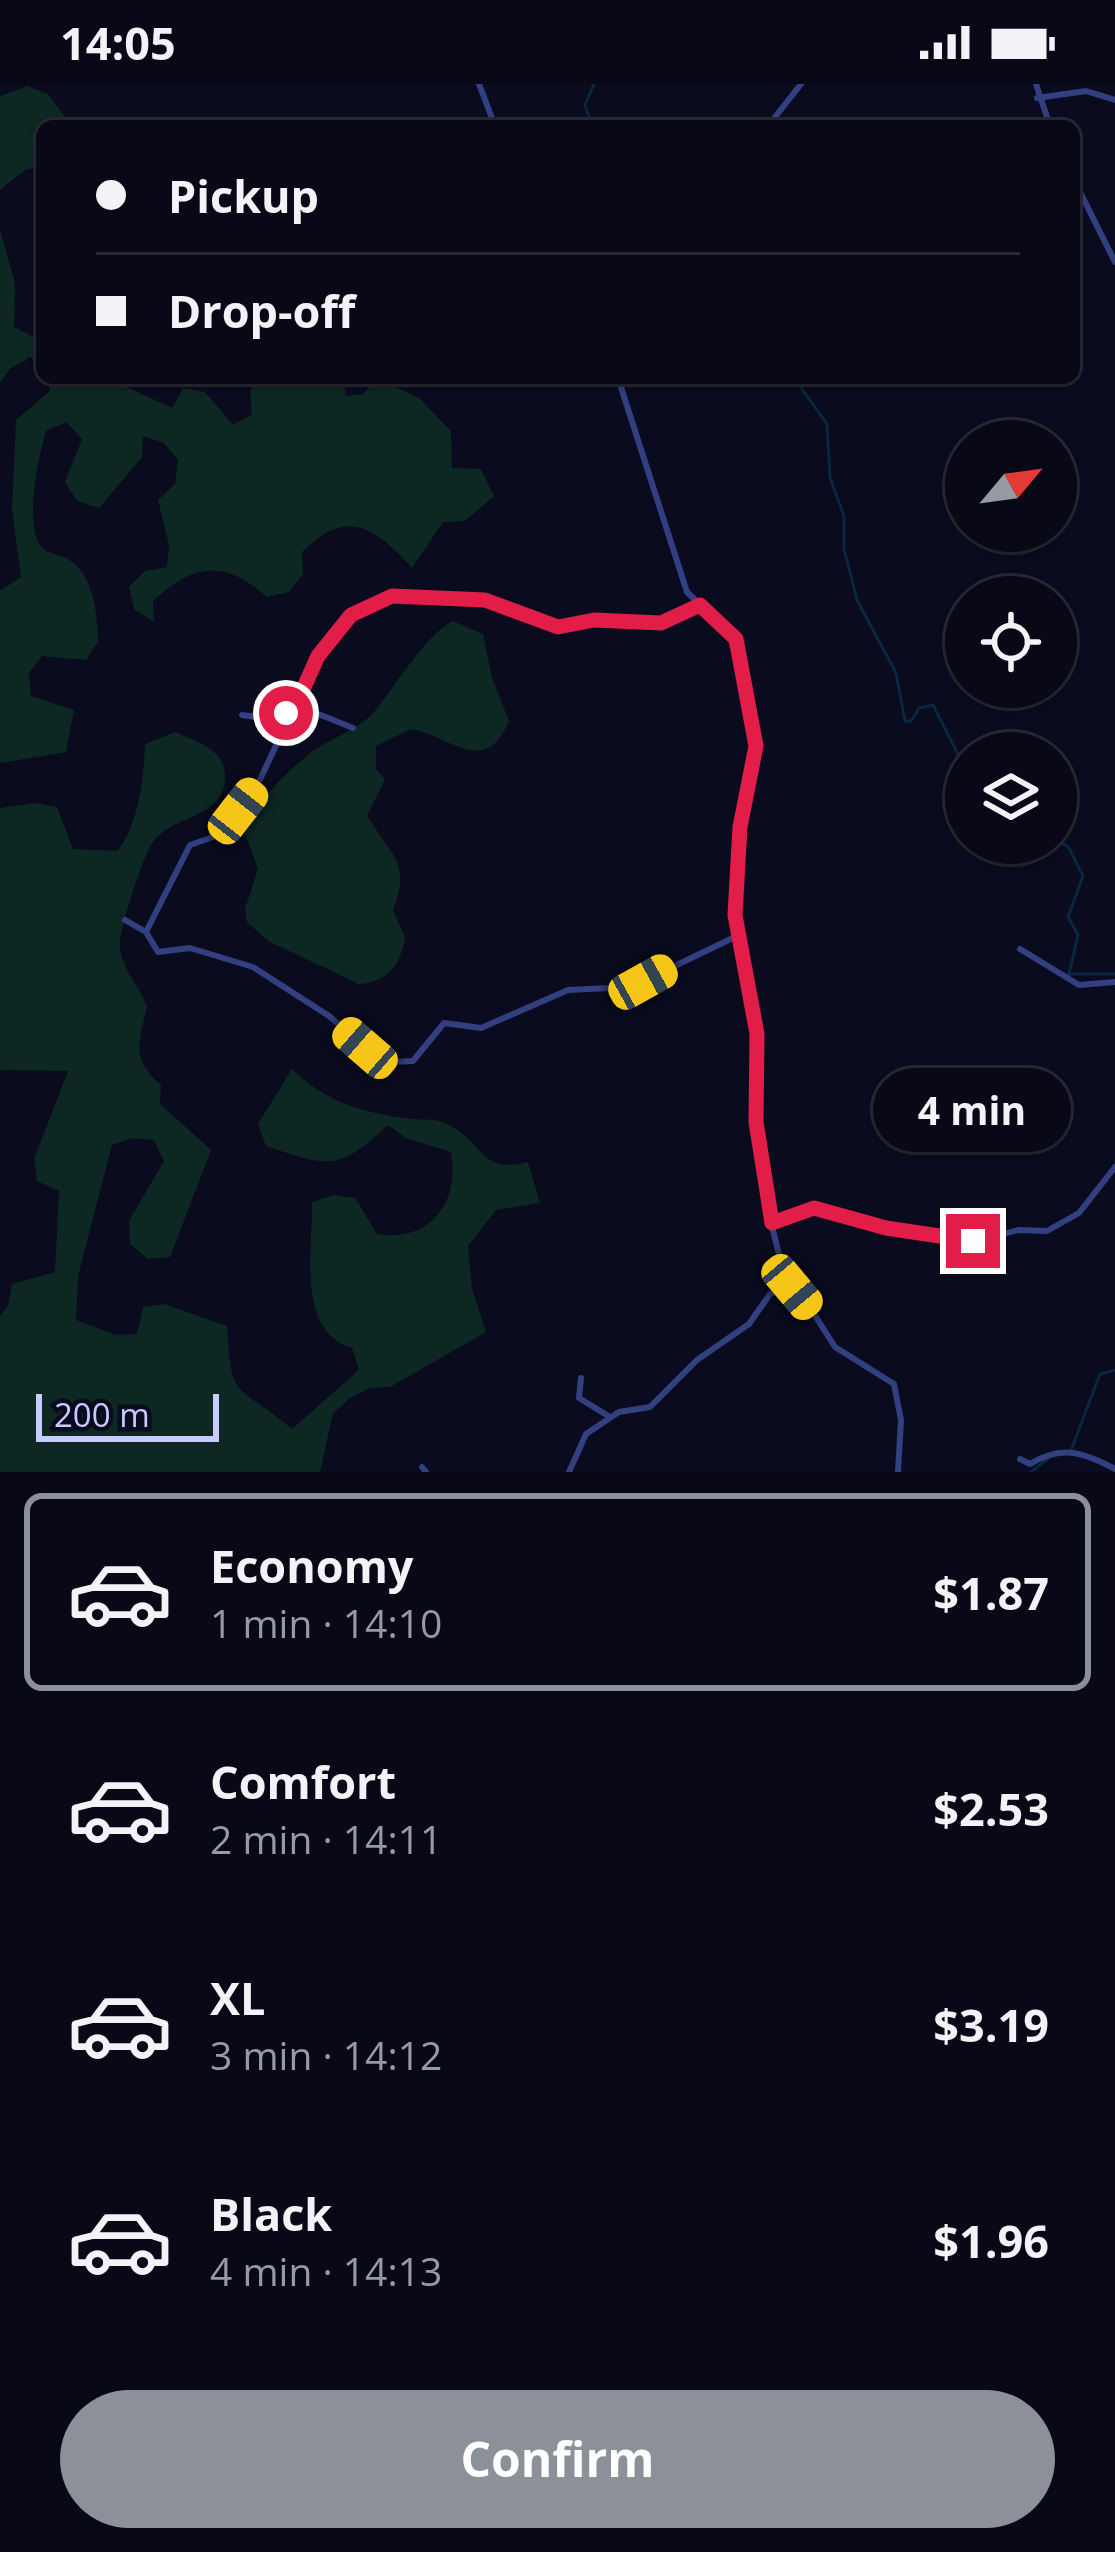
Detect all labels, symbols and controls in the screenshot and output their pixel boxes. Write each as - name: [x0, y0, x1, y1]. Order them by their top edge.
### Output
- text: 14:05: [60, 12, 176, 73]
- text: Pickup: [168, 165, 319, 226]
- text: Drop-off: [168, 280, 355, 341]
- north arrow: [945, 420, 1077, 552]
- map controls: [945, 420, 1077, 864]
- button: locate: [945, 576, 1077, 708]
- route start: [259, 686, 313, 740]
- button: layers: [945, 732, 1077, 864]
- car: [202, 772, 274, 850]
- car: [603, 949, 683, 1015]
- car: [326, 1011, 404, 1085]
- callout: 4 min: [874, 1067, 1072, 1151]
- text: 4 min: [918, 1083, 1026, 1136]
- route end: [946, 1214, 1000, 1268]
- car: [755, 1248, 829, 1326]
- scale bar: [36, 1388, 219, 1441]
- text: 200 m: [54, 1392, 150, 1437]
- text: Economy: [210, 1535, 413, 1596]
- icon: car: [66, 1538, 174, 1646]
- text: $1.87: [933, 1562, 1049, 1623]
- text: 1 min · 14:10: [210, 1596, 442, 1649]
- text: Comfort: [210, 1751, 396, 1812]
- icon: car: [66, 1754, 174, 1862]
- text: $2.53: [933, 1778, 1049, 1839]
- text: 2 min · 14:11: [210, 1812, 442, 1865]
- text: XL: [210, 1967, 265, 2028]
- icon: car: [66, 1970, 174, 2078]
- text: $3.19: [933, 1994, 1049, 2055]
- text: 3 min · 14:12: [210, 2028, 442, 2081]
- text: Black: [210, 2183, 332, 2244]
- icon: car: [66, 2186, 174, 2294]
- text: $1.96: [933, 2210, 1049, 2271]
- text: 4 min · 14:13: [210, 2244, 442, 2297]
- button: Confirm: [60, 2390, 1055, 2528]

